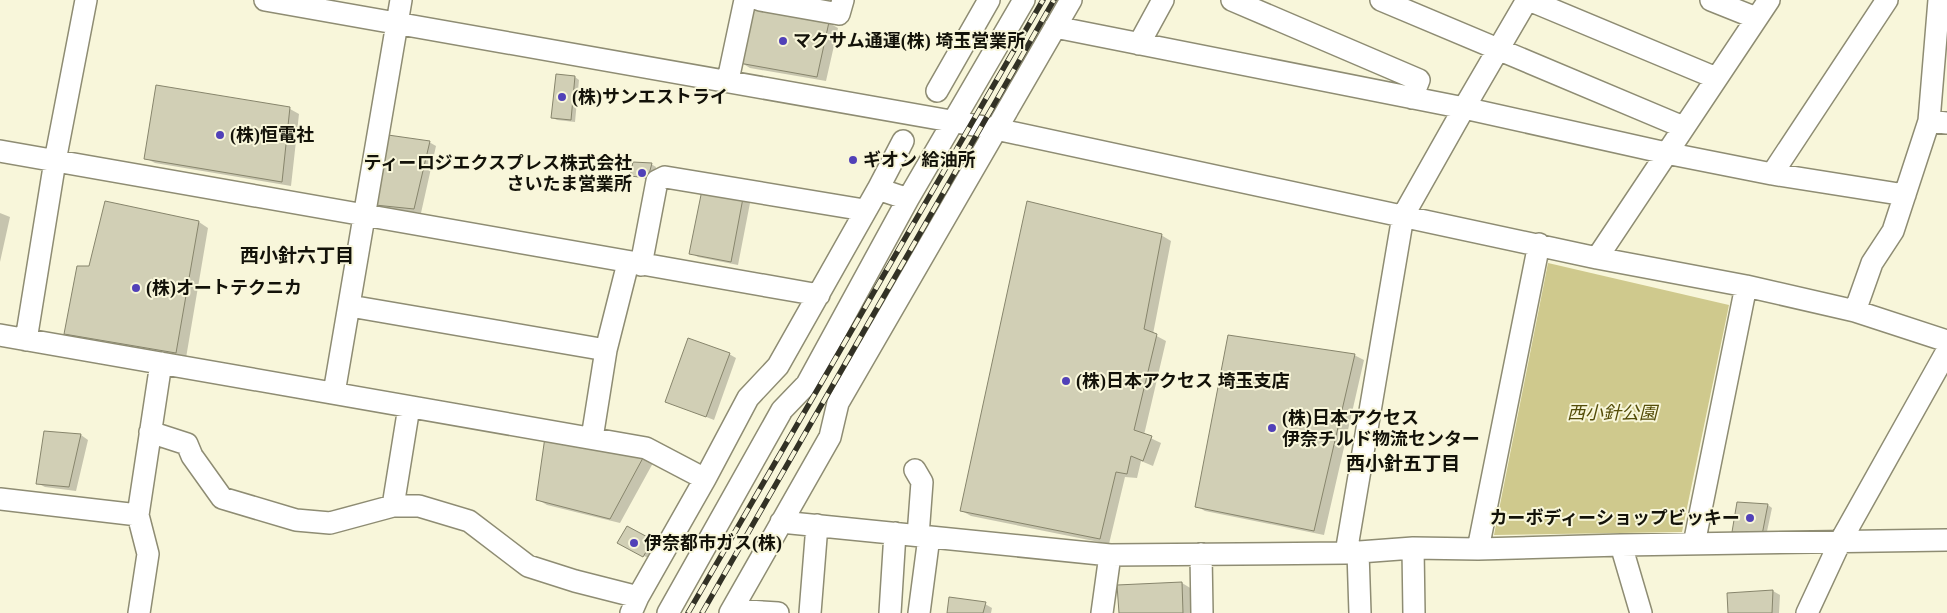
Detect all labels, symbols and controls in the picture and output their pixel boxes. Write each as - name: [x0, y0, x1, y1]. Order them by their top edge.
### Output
- place label: マクサム通運(株) 埼玉営業所: [793, 31, 1025, 52]
- marker: マクサム通運(株) 埼玉営業所: [777, 35, 789, 47]
- place label: (株)サンエストライ: [572, 87, 728, 108]
- marker: (株)サンエストライ: [556, 91, 568, 103]
- place label: (株)恒電社: [230, 125, 314, 146]
- marker: (株)恒電社: [214, 129, 226, 141]
- place label: ギオン 給油所: [863, 150, 976, 170]
- place label: ティーロジエクスプレス株式会社 さいたま営業所: [364, 153, 632, 194]
- marker: ギオン 給油所: [847, 154, 859, 166]
- marker: ティーロジエクスプレス株式会社 さいたま営業所: [636, 167, 648, 179]
- district label: 西小針六丁目: [240, 245, 354, 266]
- place label: (株)オートテクニカ: [146, 278, 302, 299]
- marker: (株)オートテクニカ: [130, 282, 142, 294]
- place label: (株)日本アクセス 埼玉支店: [1076, 371, 1290, 392]
- marker: (株)日本アクセス 埼玉支店: [1060, 375, 1072, 387]
- park label: 西小針公園: [1567, 403, 1660, 423]
- place label: (株)日本アクセス 伊奈チルド物流センター: [1282, 408, 1480, 449]
- marker: (株)日本アクセス 伊奈チルド物流センター: [1266, 422, 1278, 434]
- district label: 西小針五丁目: [1346, 453, 1460, 474]
- place label: カーボディーショップビッキー: [1490, 508, 1740, 528]
- marker: カーボディーショップビッキー: [1744, 512, 1756, 524]
- place label: 伊奈都市ガス(株): [644, 533, 782, 554]
- marker: 伊奈都市ガス(株): [628, 537, 640, 549]

